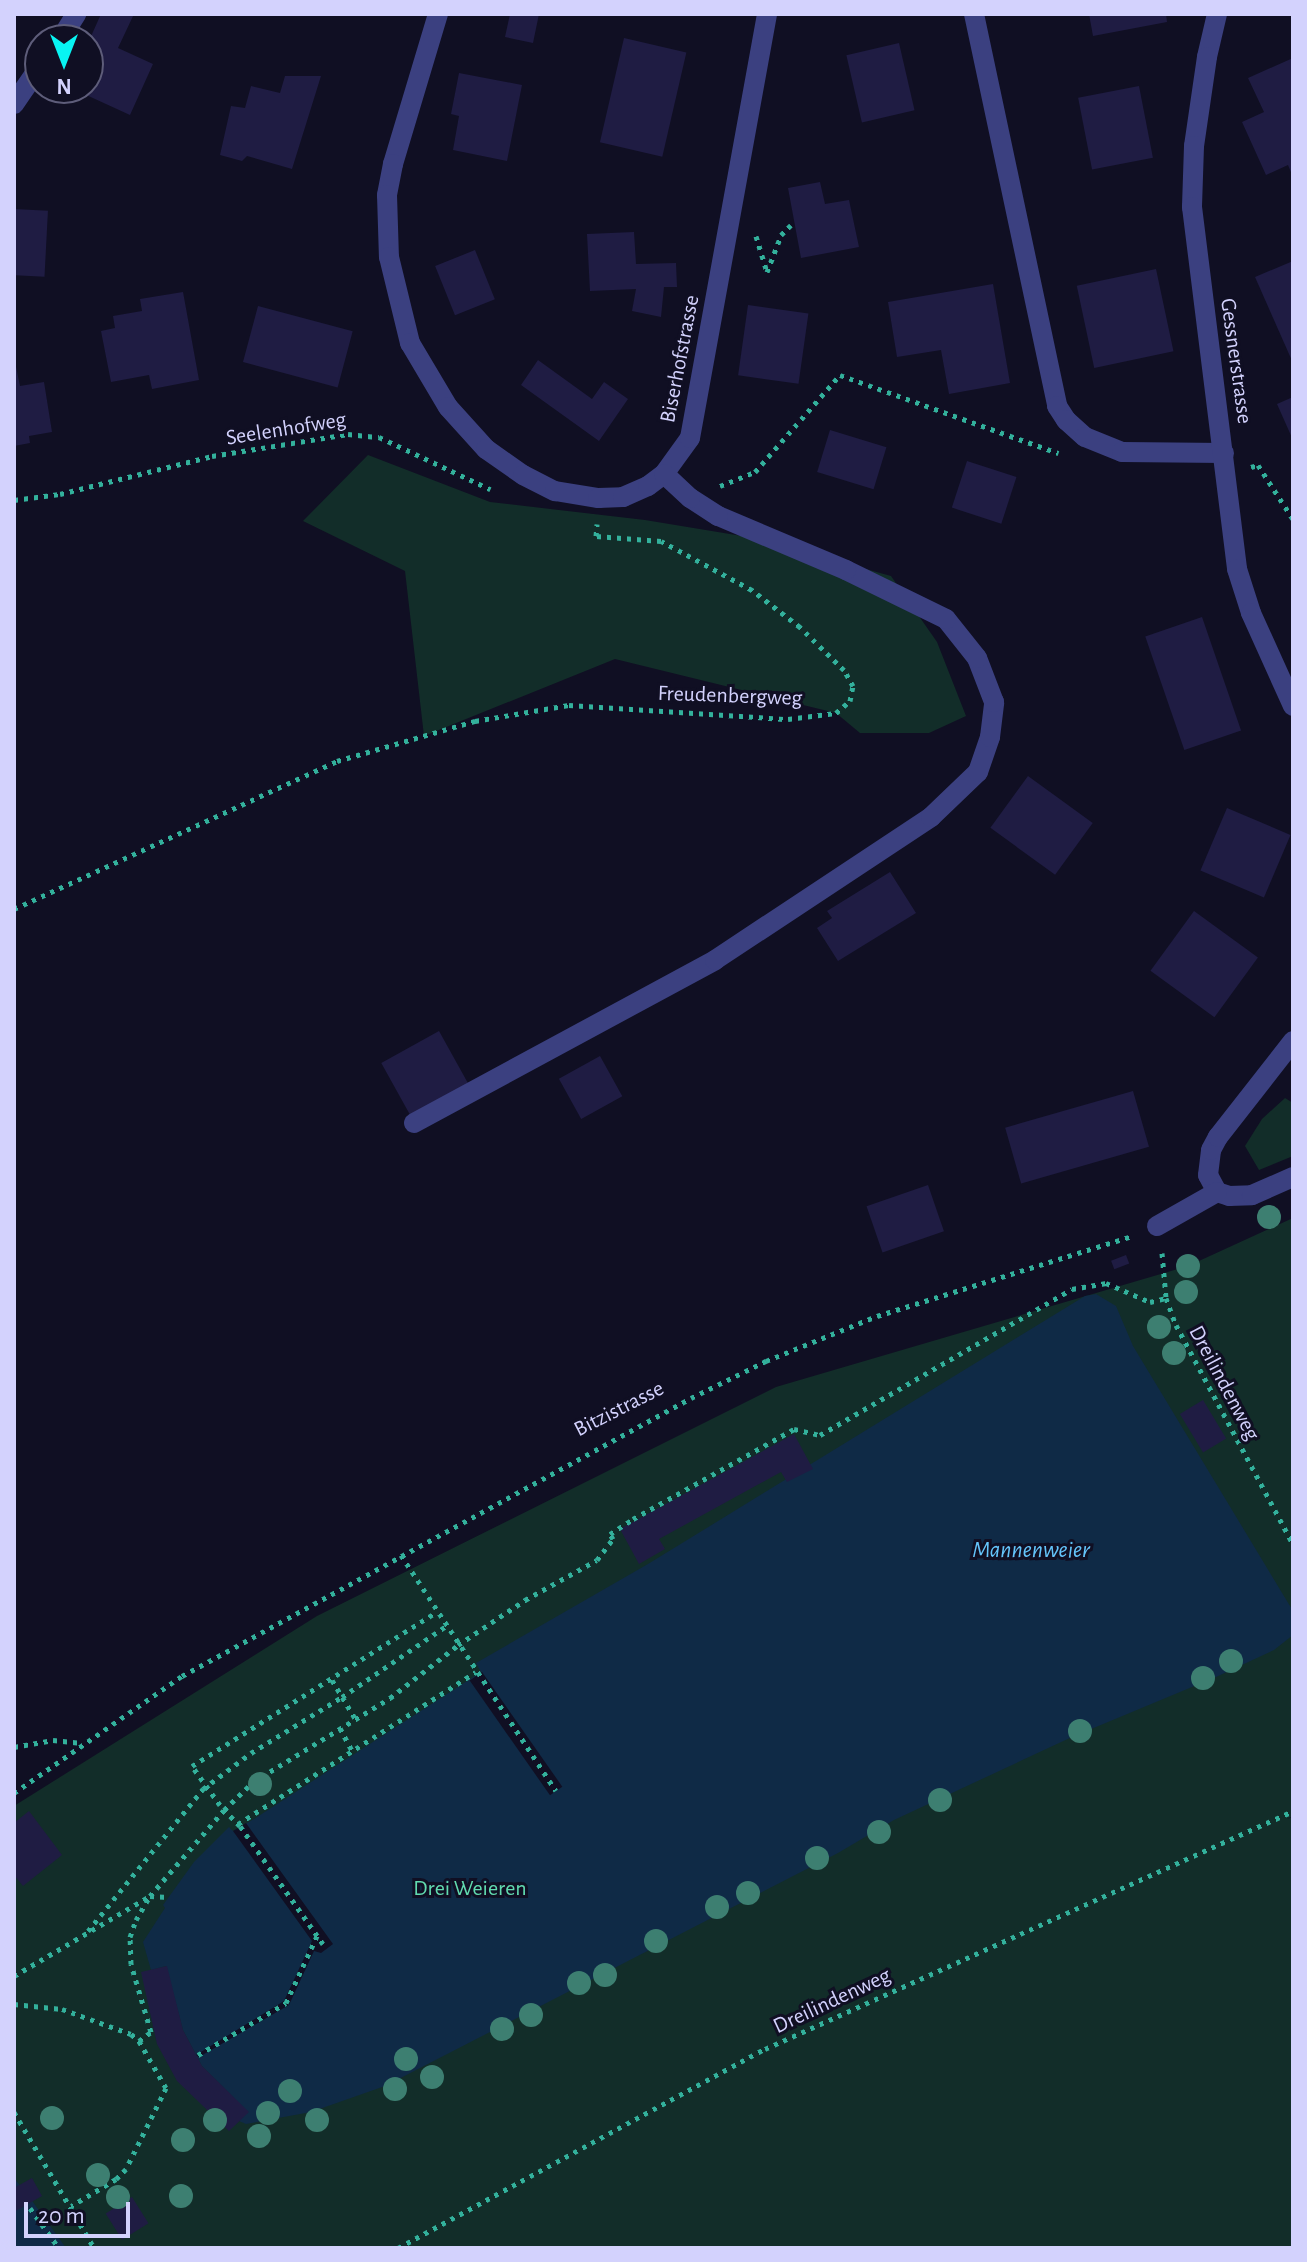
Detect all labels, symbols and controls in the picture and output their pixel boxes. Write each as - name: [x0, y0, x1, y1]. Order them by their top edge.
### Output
- north arrow: [24, 24, 104, 104]
- text: N: [56, 75, 72, 97]
- street label: Biserhofstrasse: [655, 293, 705, 425]
- street label: Gessnerstrasse: [1214, 297, 1258, 425]
- street label: Seelenhofweg: [224, 406, 348, 452]
- street label: Freudenbergweg: [657, 680, 803, 712]
- street label: Dreilindenweg: [1183, 1321, 1265, 1445]
- street label: Bitzistrasse: [570, 1375, 668, 1443]
- water label: Mannenweier: [972, 1537, 1090, 1565]
- park label: Drei Weieren: [413, 1876, 527, 1902]
- street label: Dreilindenweg: [769, 1962, 895, 2040]
- scale bar: [28, 2186, 134, 2236]
- text: 20 m: [38, 2204, 85, 2228]

